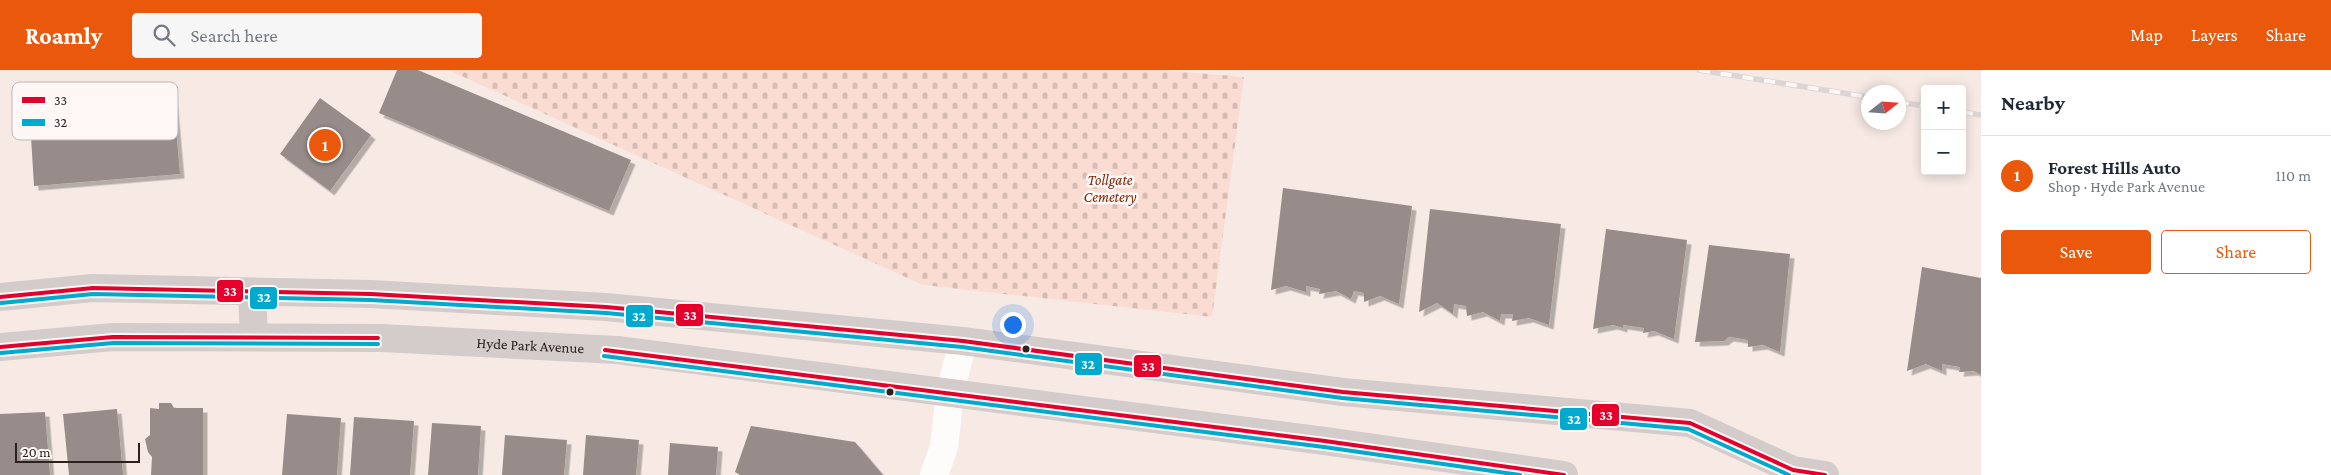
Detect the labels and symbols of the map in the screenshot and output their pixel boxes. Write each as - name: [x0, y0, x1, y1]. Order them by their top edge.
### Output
- legend: [12, 82, 178, 140]
- north arrow: [1861, 85, 1906, 130]
- text: 33: [54, 92, 67, 108]
- text: 32: [54, 114, 68, 130]
- pin: 1: [309, 126, 341, 164]
- park label: Tollgate Cemetery: [1083, 172, 1137, 206]
- line badge: 33: [216, 279, 244, 303]
- text: 33: [223, 283, 237, 299]
- line badge: 32: [249, 286, 278, 310]
- text: 32: [257, 289, 271, 305]
- line badge: 33: [675, 303, 704, 327]
- line badge: 32: [625, 304, 654, 328]
- text: 33: [683, 307, 697, 323]
- text: 32: [632, 308, 646, 324]
- your location: [1000, 312, 1026, 338]
- street label: Hyde Park Avenue: [476, 335, 585, 356]
- unlabelled marker: [1021, 344, 1031, 354]
- line badge: 32: [1074, 352, 1103, 376]
- line badge: 33: [1133, 354, 1162, 378]
- text: 32: [1081, 356, 1095, 372]
- text: 33: [1141, 358, 1155, 374]
- unlabelled marker: [885, 387, 895, 397]
- line badge: 33: [1591, 403, 1620, 427]
- line badge: 32: [1559, 407, 1588, 431]
- text: 33: [1599, 407, 1613, 423]
- text: 32: [1567, 411, 1581, 427]
- scale bar: [15, 440, 140, 463]

